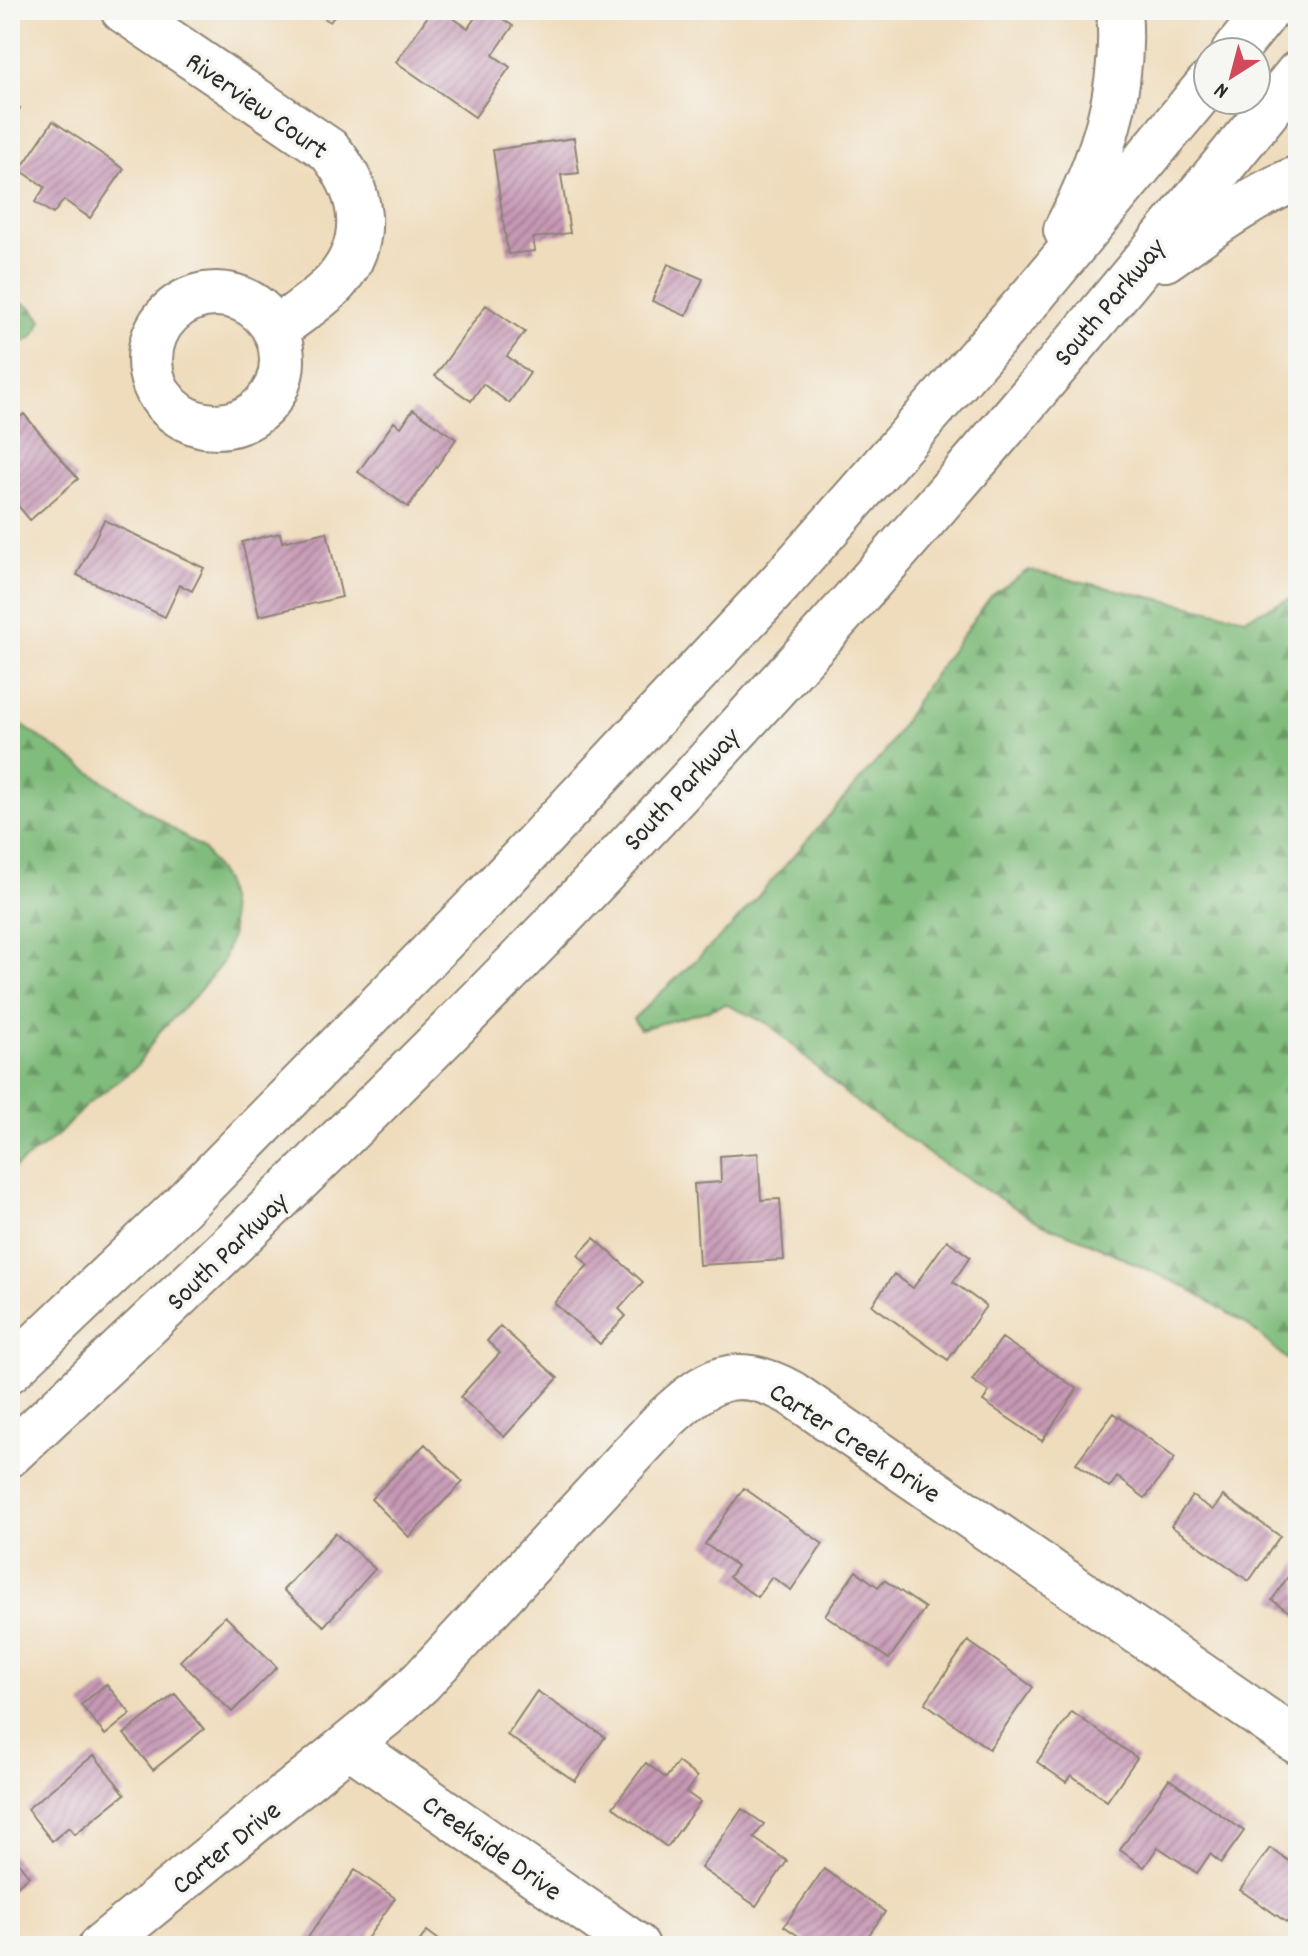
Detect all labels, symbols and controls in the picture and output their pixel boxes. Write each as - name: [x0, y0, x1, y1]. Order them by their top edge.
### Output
- north arrow: [1192, 36, 1272, 116]
- street label: Riverview Court: [176, 44, 335, 172]
- text: N: [1209, 74, 1236, 105]
- street label: South Parkway: [1046, 231, 1178, 377]
- street label: South Parkway: [616, 720, 752, 862]
- street label: South Parkway: [159, 1184, 300, 1322]
- street label: Carter Creek Drive: [760, 1375, 947, 1516]
- street label: Creekside Drive: [412, 1787, 568, 1913]
- street label: Carter Drive: [165, 1793, 292, 1907]

